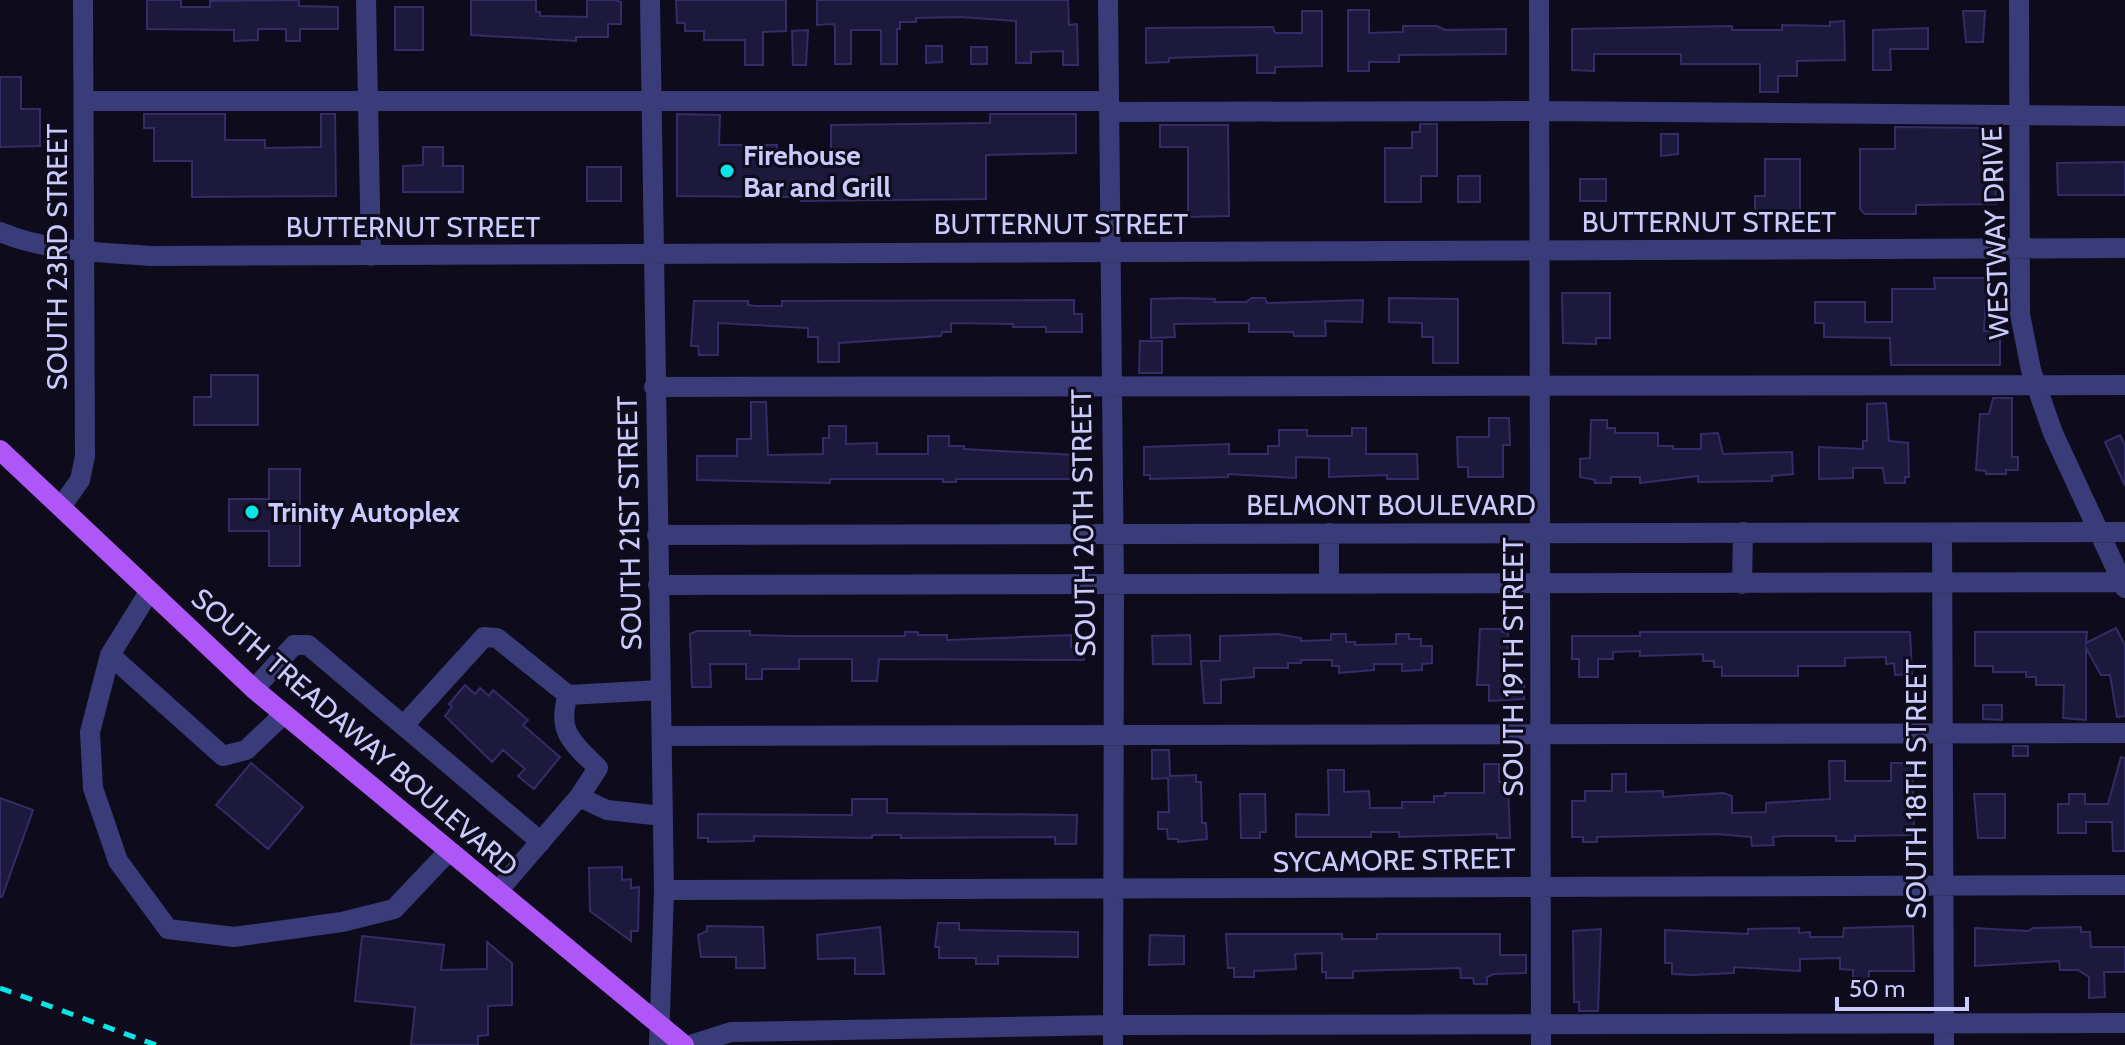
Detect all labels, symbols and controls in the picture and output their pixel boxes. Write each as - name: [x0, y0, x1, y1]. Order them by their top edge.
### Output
- street label: SOUTH 23RD STREET: [40, 124, 74, 390]
- street label: WESTWAY DRIVE: [1974, 126, 2016, 340]
- place label: Firehouse Bar and Grill: [743, 138, 891, 204]
- marker: Firehouse Bar and Grill: [718, 162, 736, 180]
- street label: BUTTERNUT STREET: [1582, 205, 1836, 239]
- street label: BUTTERNUT STREET: [934, 207, 1188, 241]
- street label: BUTTERNUT STREET: [286, 210, 540, 244]
- street label: SOUTH 20TH STREET: [1064, 389, 1102, 657]
- street label: SOUTH 21ST STREET: [610, 395, 648, 651]
- street label: BELMONT BOULEVARD: [1246, 488, 1536, 522]
- place label: Trinity Autoplex: [268, 495, 460, 529]
- marker: Trinity Autoplex: [243, 503, 261, 521]
- street label: SOUTH 19TH STREET: [1496, 537, 1530, 797]
- street label: SOUTH TREADAWAY BOULEVARD: [185, 581, 525, 883]
- street label: SOUTH 18TH STREET: [1899, 659, 1933, 919]
- street label: SYCAMORE STREET: [1272, 841, 1516, 879]
- scale bar: [1837, 961, 1967, 1011]
- text: 50 m: [1849, 974, 1905, 1003]

